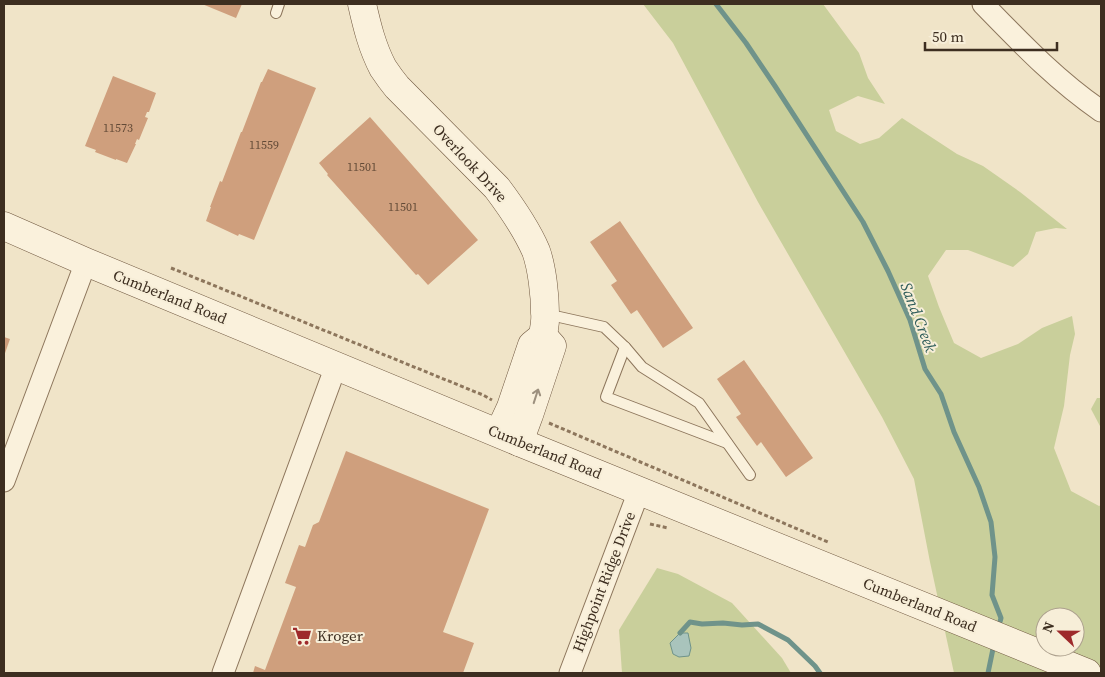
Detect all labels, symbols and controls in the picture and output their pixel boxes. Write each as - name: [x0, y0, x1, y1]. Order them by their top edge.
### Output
- scale bar: [925, 20, 1058, 52]
- text: 50 m: [932, 26, 964, 47]
- street label: Overlook Drive: [428, 119, 513, 207]
- house number: 11573: [103, 120, 133, 136]
- house number: 11559: [249, 137, 279, 153]
- house number: 11501: [347, 159, 377, 175]
- house number: 11501: [388, 199, 418, 215]
- street label: Cumberland Road: [110, 264, 231, 329]
- water label: Sand Creek: [896, 279, 943, 356]
- one-way arrow: [531, 388, 541, 404]
- street label: Cumberland Road: [485, 419, 606, 484]
- street label: Highpoint Ridge Drive: [567, 508, 640, 655]
- street label: Cumberland Road: [860, 572, 981, 637]
- north arrow: [1035, 607, 1085, 657]
- text: N: [1037, 619, 1059, 636]
- supermarket icon: Kroger: [291, 625, 313, 647]
- place label: Kroger: [317, 625, 364, 646]

